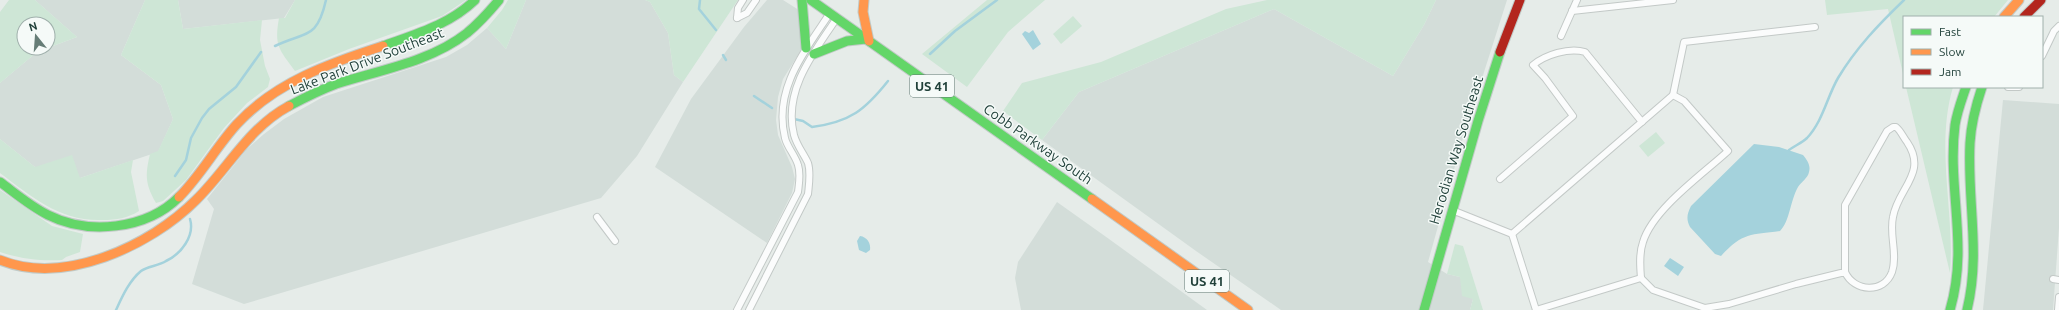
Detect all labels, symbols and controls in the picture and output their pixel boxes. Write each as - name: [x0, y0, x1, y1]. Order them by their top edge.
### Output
- north arrow: [16, 16, 56, 56]
- legend: [1903, 16, 2043, 88]
- text: N: [27, 19, 39, 33]
- street label: Lake Park Drive Southeast: [288, 24, 446, 98]
- text: Fast: [1939, 25, 1961, 38]
- text: Slow: [1939, 45, 1965, 58]
- text: Jam: [1939, 65, 1961, 78]
- street label: Herodian Way Southeast: [1426, 73, 1486, 226]
- road number: US 41: [910, 75, 954, 97]
- street label: Cobb Parkway South: [980, 100, 1096, 188]
- road number: US 41: [1185, 270, 1229, 292]

